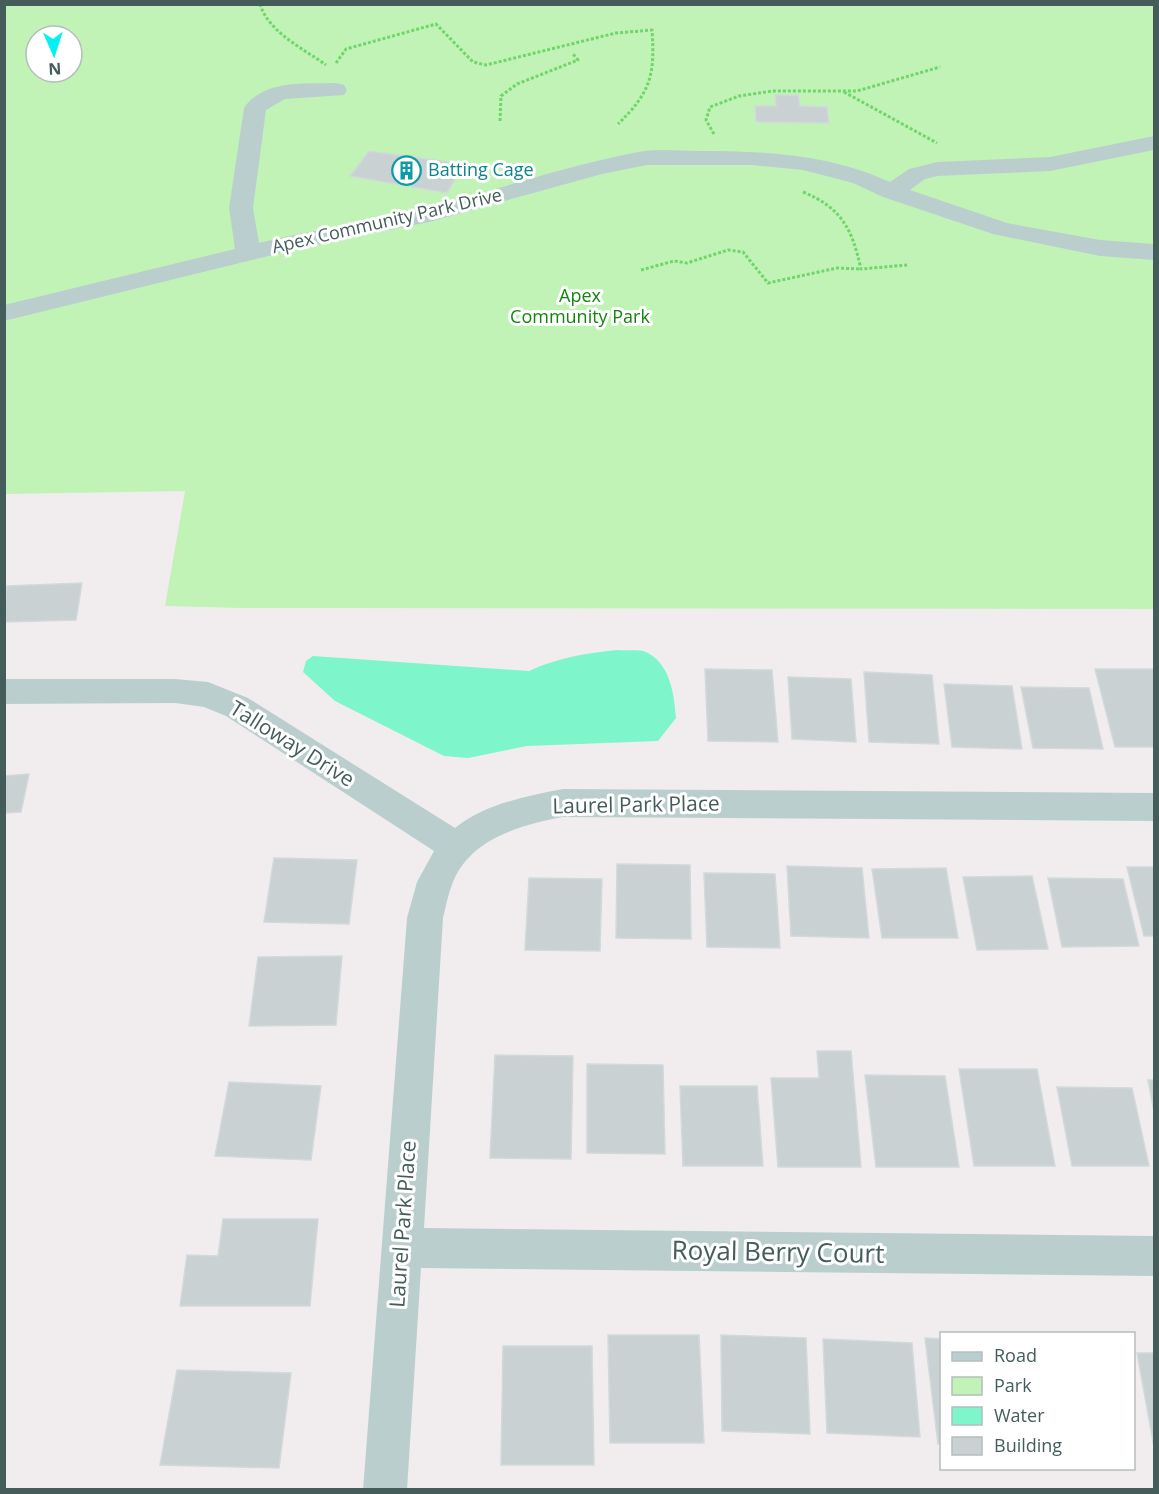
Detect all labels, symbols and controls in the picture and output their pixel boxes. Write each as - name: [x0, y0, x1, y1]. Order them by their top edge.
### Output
- north arrow: [24, 24, 84, 84]
- text: N: [48, 58, 62, 80]
- building icon: Batting Cage: [391, 154, 423, 186]
- place label: Batting Cage: [428, 157, 534, 181]
- street label: Apex Community Park Drive: [269, 182, 504, 258]
- park label: Apex Community Park: [510, 283, 650, 328]
- street label: Talloway Drive: [225, 694, 360, 793]
- street label: Laurel Park Place: [552, 789, 720, 819]
- street label: Laurel Park Place: [382, 1139, 422, 1308]
- street label: Royal Berry Court: [671, 1231, 885, 1271]
- legend: [940, 1332, 1135, 1470]
- text: Road: [994, 1343, 1037, 1367]
- text: Park: [994, 1373, 1032, 1397]
- text: Water: [994, 1403, 1045, 1427]
- text: Building: [994, 1433, 1062, 1457]

